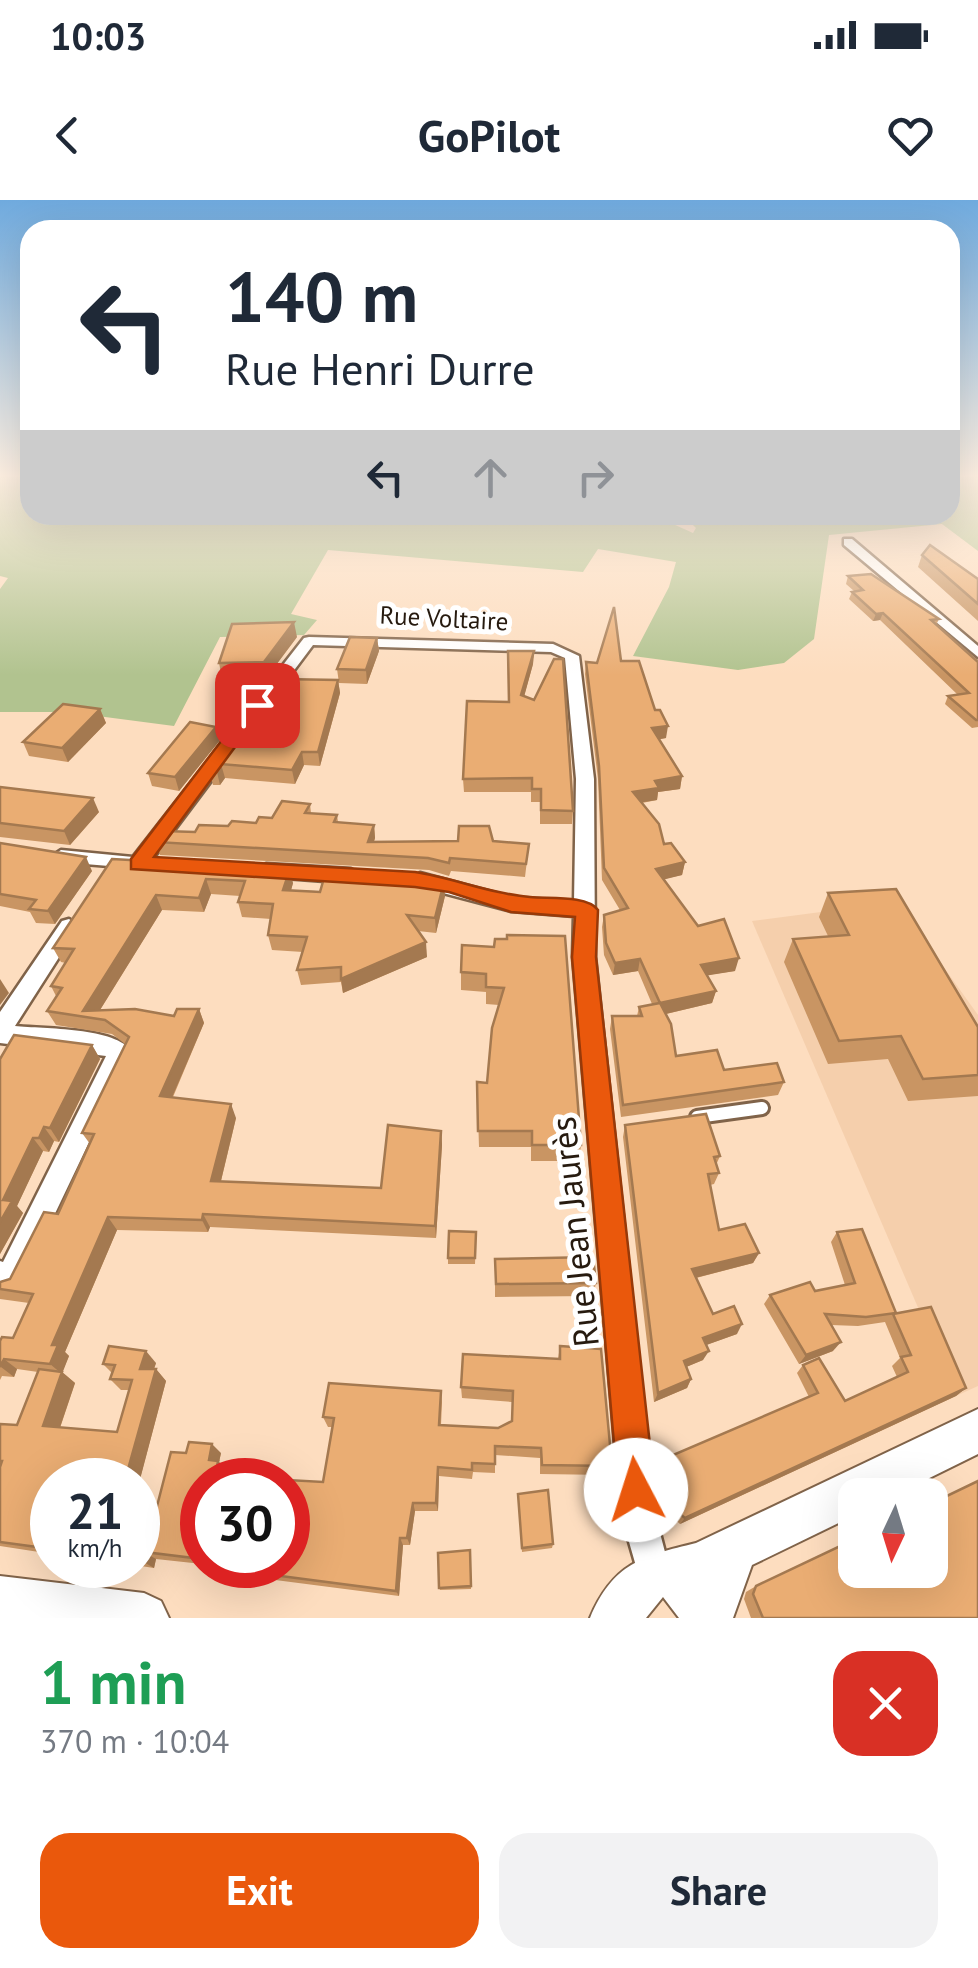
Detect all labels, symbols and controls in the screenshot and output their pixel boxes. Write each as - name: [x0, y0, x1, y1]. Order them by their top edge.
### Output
- text: 10:03: [50, 11, 146, 60]
- text: GoPilot: [418, 106, 560, 164]
- icon: back: [40, 108, 95, 163]
- icon: heart: [883, 108, 938, 163]
- text: 140 m: [225, 251, 418, 341]
- icon: left: [60, 260, 190, 390]
- text: Rue Henri Durre: [225, 339, 535, 397]
- icon: left: [358, 450, 413, 505]
- icon: ahead: [463, 450, 518, 505]
- icon: right: [568, 450, 623, 505]
- street label: Rue Voltaire: [379, 599, 509, 637]
- pin: [215, 663, 300, 748]
- icon: arrive: [230, 678, 285, 733]
- street label: Rue Jean Jaurès: [539, 1115, 609, 1349]
- position arrow: [584, 1438, 688, 1542]
- speed limit sign: 30: [180, 1458, 310, 1588]
- text: 21: [67, 1478, 123, 1543]
- north arrow: [838, 1478, 948, 1588]
- map controls: [838, 1478, 948, 1588]
- text: km/h: [68, 1532, 122, 1564]
- text: 1 min: [40, 1643, 186, 1721]
- button: close: [833, 1651, 938, 1756]
- text: 370 m · 10:04: [40, 1720, 229, 1762]
- button: Exit: [40, 1833, 479, 1948]
- button: Share: [499, 1833, 938, 1948]

